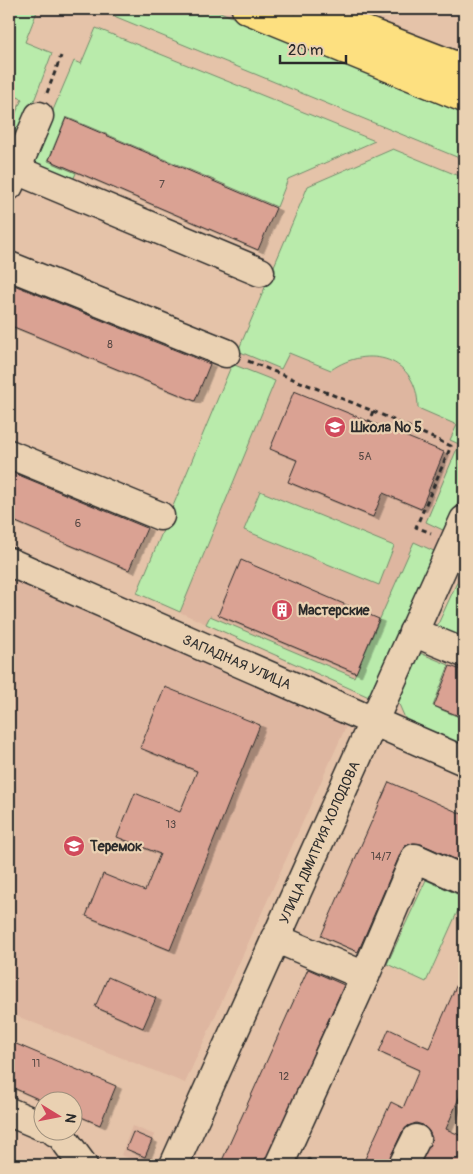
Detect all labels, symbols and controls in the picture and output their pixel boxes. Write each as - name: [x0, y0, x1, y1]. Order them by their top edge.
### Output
- scale bar: [280, 32, 347, 64]
- text: 20 m: [288, 41, 323, 60]
- house number: 7: [159, 178, 165, 191]
- house number: 8: [107, 338, 113, 351]
- school or university icon: Школа № 5: [323, 415, 347, 439]
- place label: Школа № 5: [350, 419, 422, 436]
- house number: 5А: [358, 450, 372, 463]
- house number: 6: [75, 517, 81, 530]
- building icon: Мастерские: [270, 598, 294, 622]
- place label: Мастерские: [298, 602, 371, 619]
- street label: ЗАПАДНАЯ УЛИЦА: [180, 631, 294, 693]
- street label: УЛИЦА ДМИТРИЯ ХОЛОДОВА: [276, 758, 364, 926]
- house number: 13: [166, 818, 176, 831]
- school or university icon: Теремок: [62, 834, 86, 858]
- place label: Теремок: [89, 838, 142, 855]
- house number: 14/7: [371, 850, 391, 863]
- house number: 11: [32, 1057, 40, 1070]
- house number: 12: [279, 1070, 289, 1083]
- north arrow: [32, 1092, 82, 1142]
- text: N: [61, 1112, 80, 1124]

